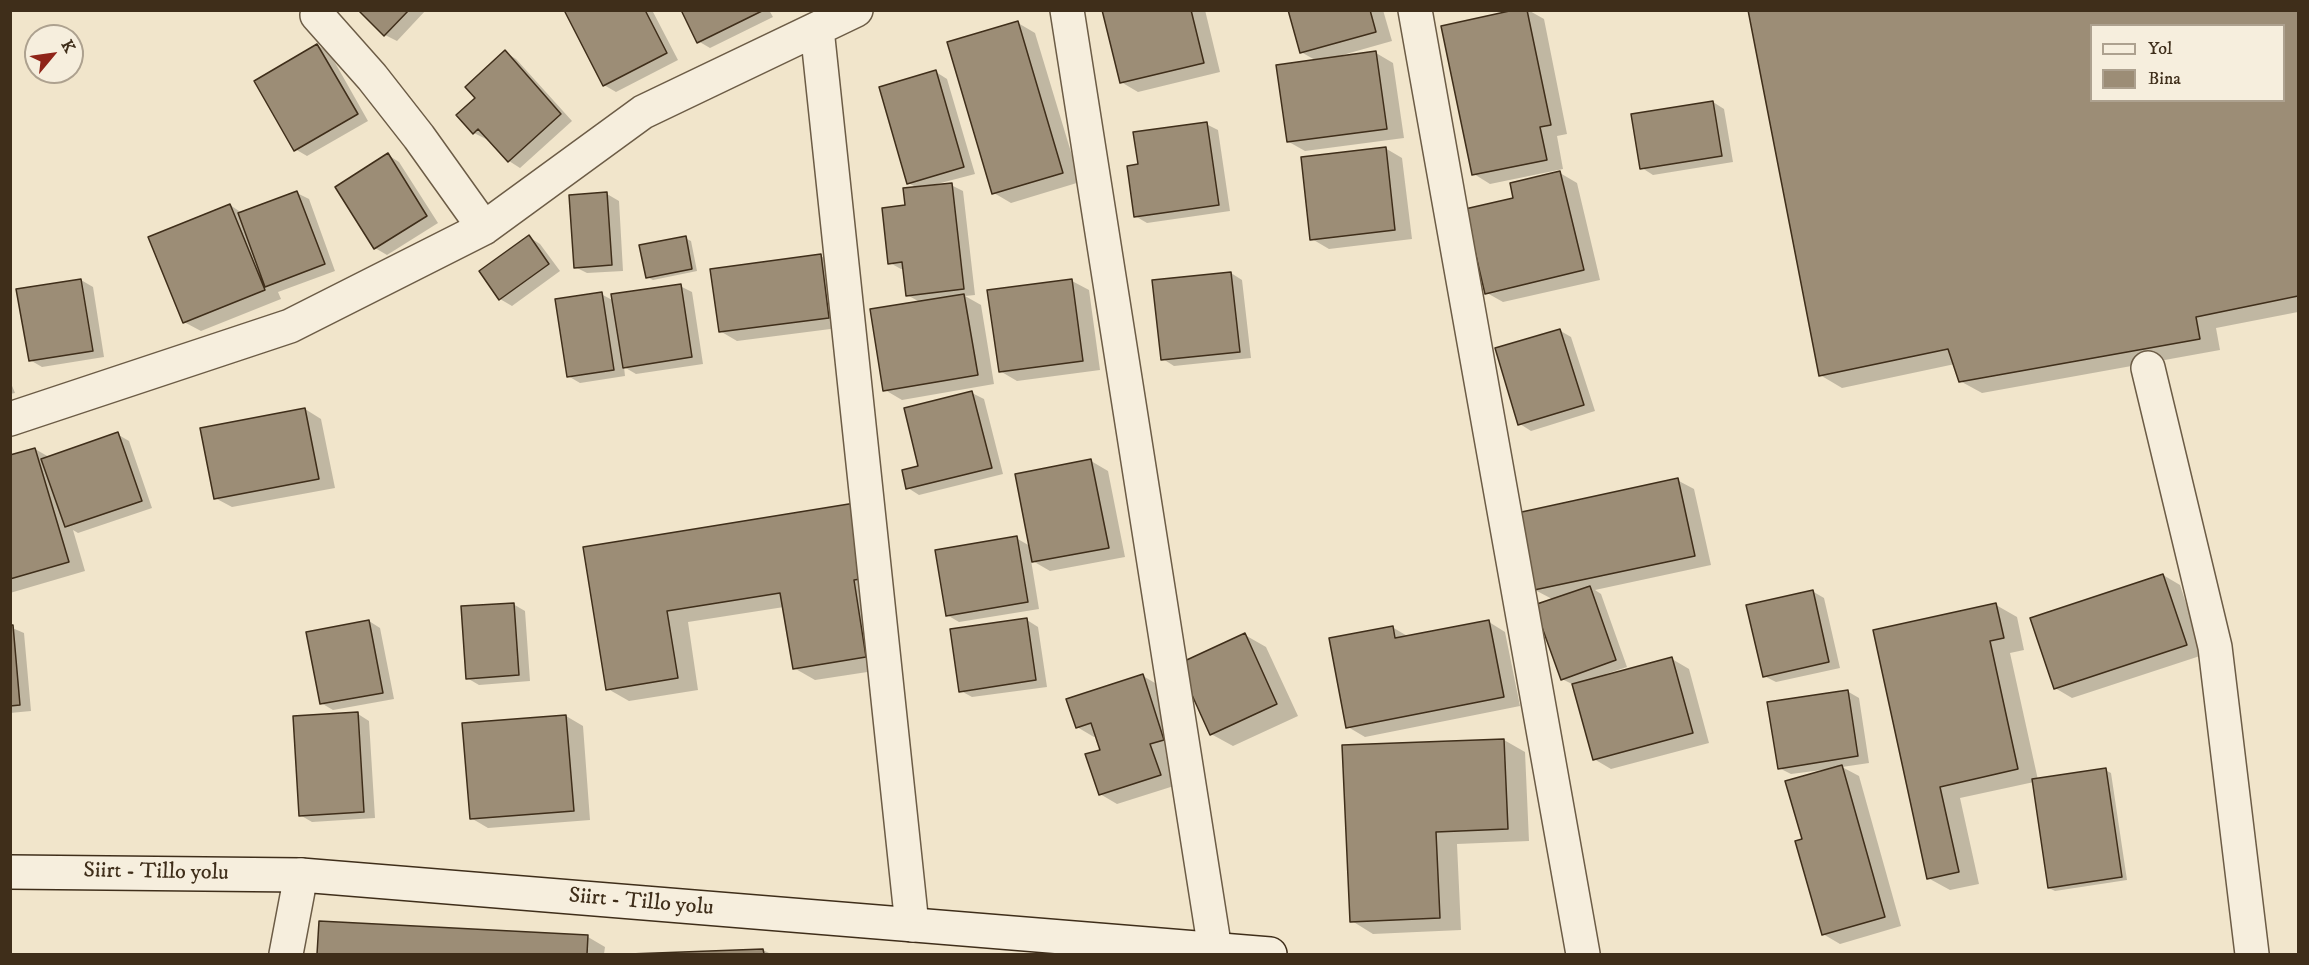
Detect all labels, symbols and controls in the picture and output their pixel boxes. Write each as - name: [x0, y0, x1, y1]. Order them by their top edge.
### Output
- north arrow: [24, 24, 84, 84]
- legend: [2090, 24, 2285, 102]
- text: K: [57, 36, 79, 56]
- text: Yol: [2148, 38, 2172, 60]
- text: Bina: [2148, 68, 2181, 90]
- street label: Siirt - Tillo yolu: [83, 859, 229, 887]
- street label: Siirt - Tillo yolu: [567, 884, 715, 922]

